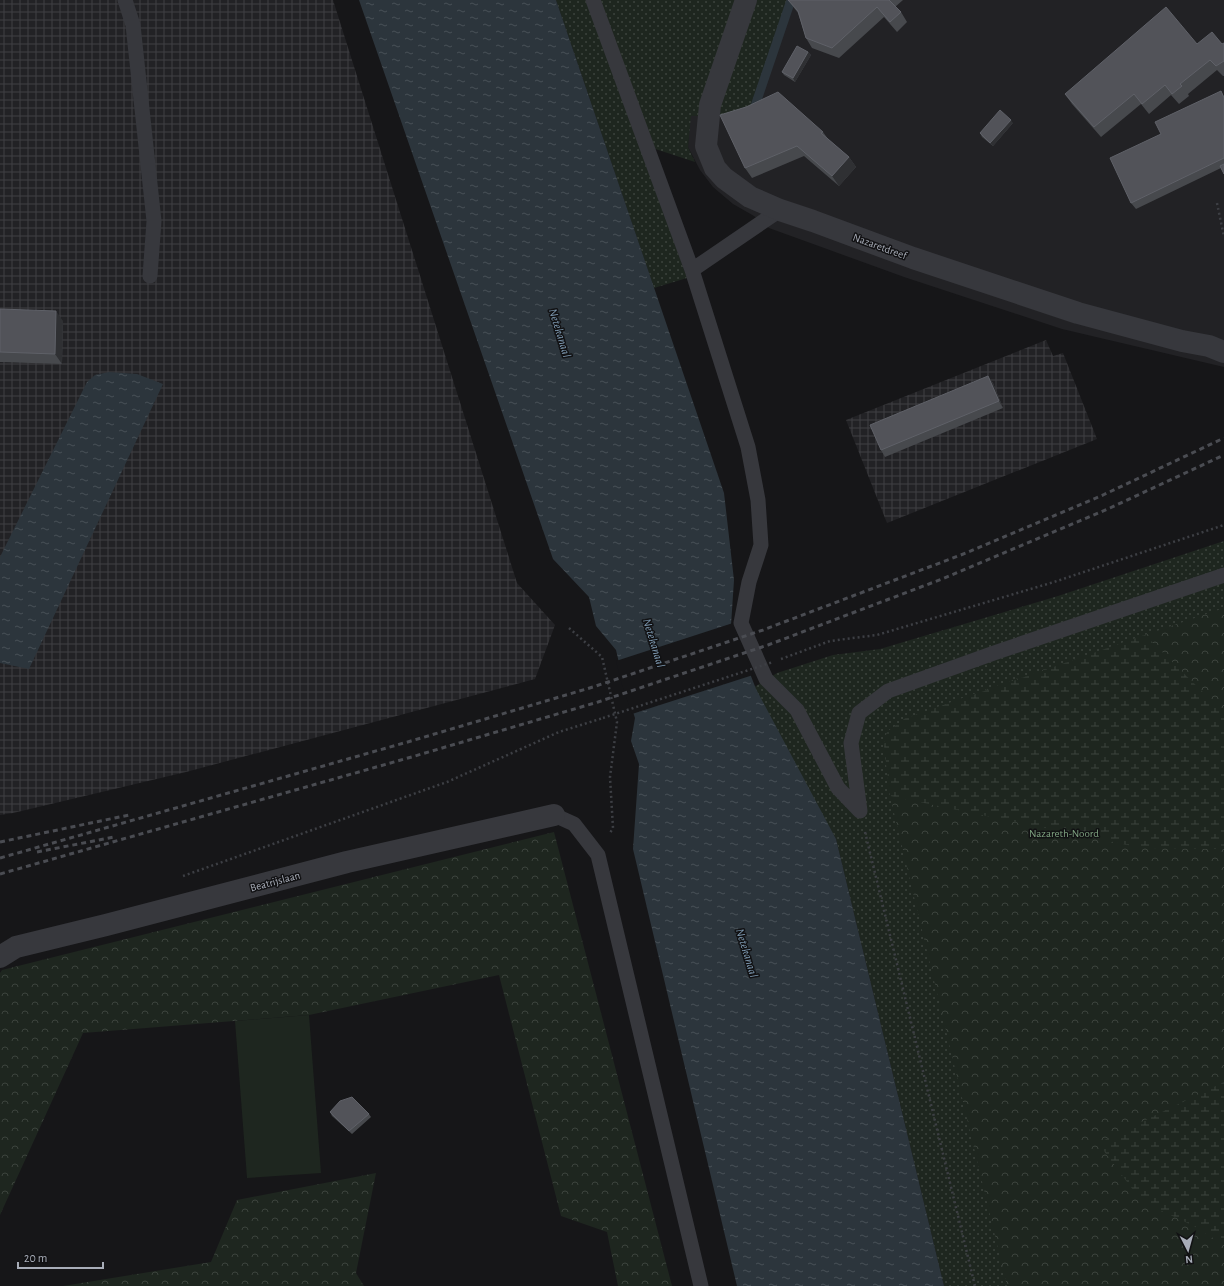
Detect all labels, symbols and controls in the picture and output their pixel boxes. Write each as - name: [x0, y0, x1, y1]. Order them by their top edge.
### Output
- street label: Nazaretdreef: [851, 232, 909, 262]
- water label: Netekanaal: [547, 307, 573, 359]
- water label: Netekanaal: [641, 617, 667, 669]
- park label: Nazareth-Noord: [1029, 828, 1099, 839]
- street label: Beatrijslaan: [249, 870, 301, 893]
- water label: Netekanaal: [734, 927, 760, 979]
- north arrow: [1168, 1230, 1208, 1270]
- scale bar: [18, 1244, 103, 1270]
- text: 20 m: [24, 1252, 47, 1264]
- text: N: [1185, 1254, 1193, 1265]

